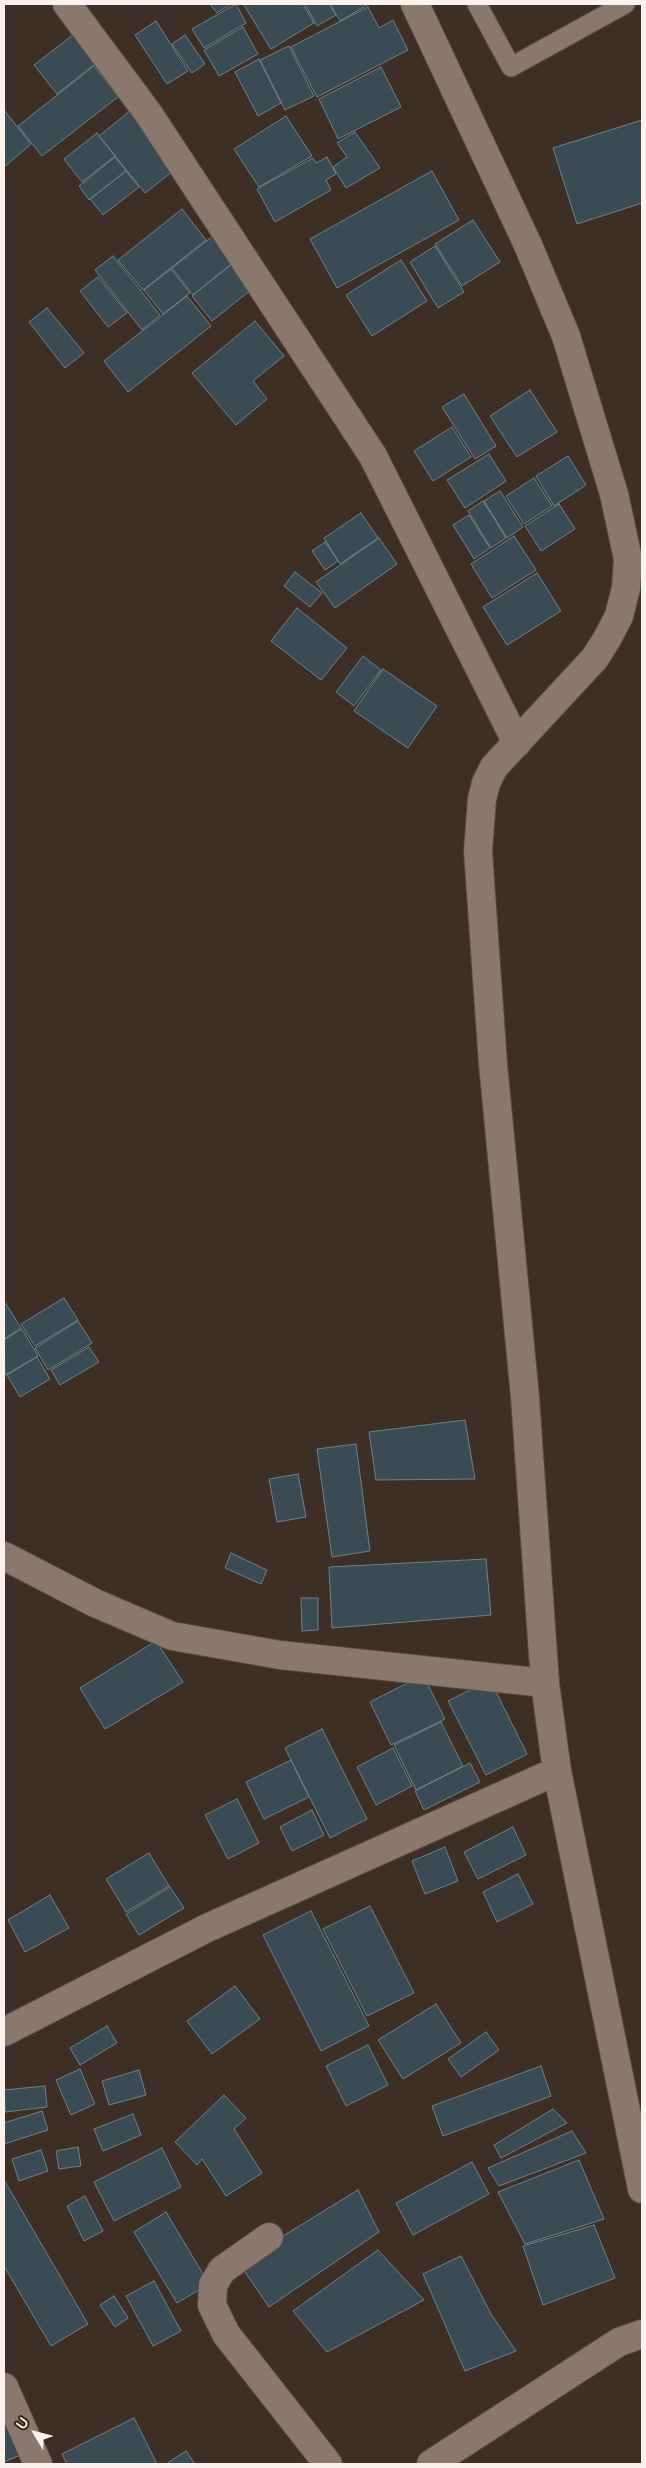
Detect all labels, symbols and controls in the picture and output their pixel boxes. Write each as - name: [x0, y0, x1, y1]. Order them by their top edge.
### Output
- north arrow: [10, 2408, 60, 2458]
- text: U: [13, 2414, 33, 2433]

